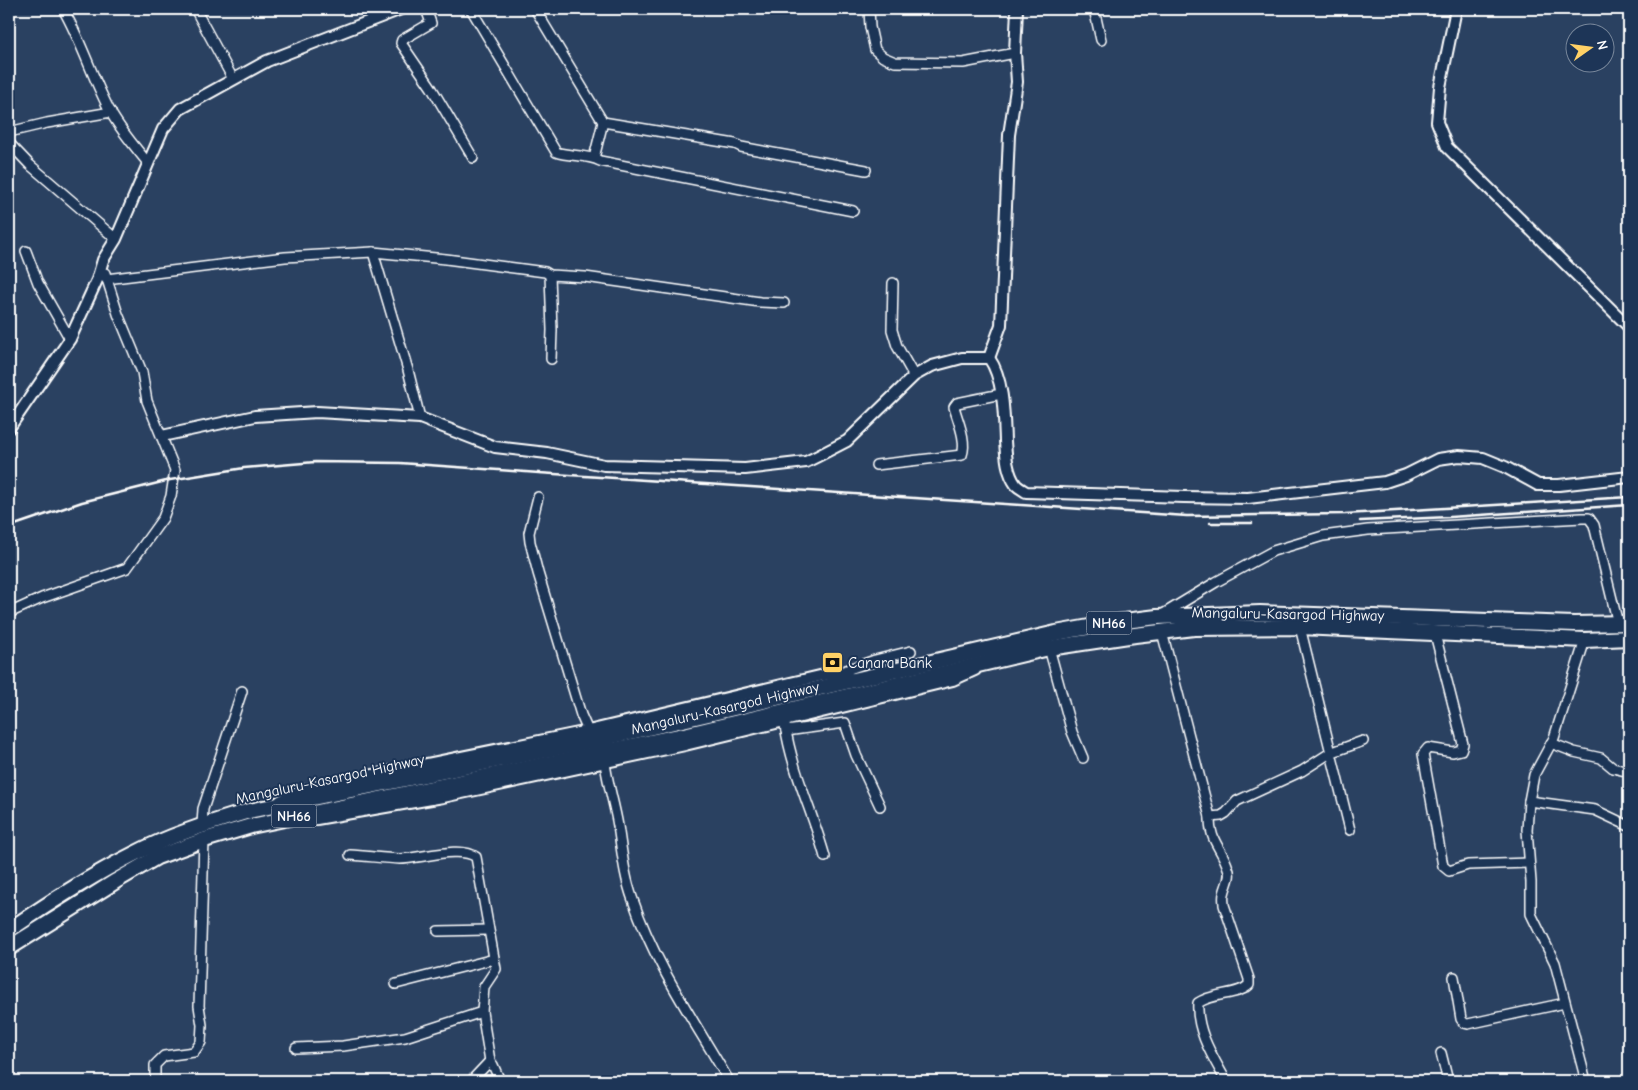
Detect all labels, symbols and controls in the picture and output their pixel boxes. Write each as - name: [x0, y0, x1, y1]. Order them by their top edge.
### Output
- north arrow: [1566, 22, 1616, 72]
- text: N: [1593, 38, 1611, 51]
- street label: Mangaluru-Kasargod Highway: [1191, 603, 1385, 625]
- road number: NH66: [1086, 612, 1132, 634]
- bank icon: Canara Bank: [820, 651, 844, 675]
- place label: Canara Bank: [848, 654, 933, 672]
- street label: Mangaluru-Kasargod Highway: [629, 677, 821, 738]
- street label: Mangaluru-Kasargod Highway: [234, 750, 426, 808]
- road number: NH66: [272, 804, 316, 828]

